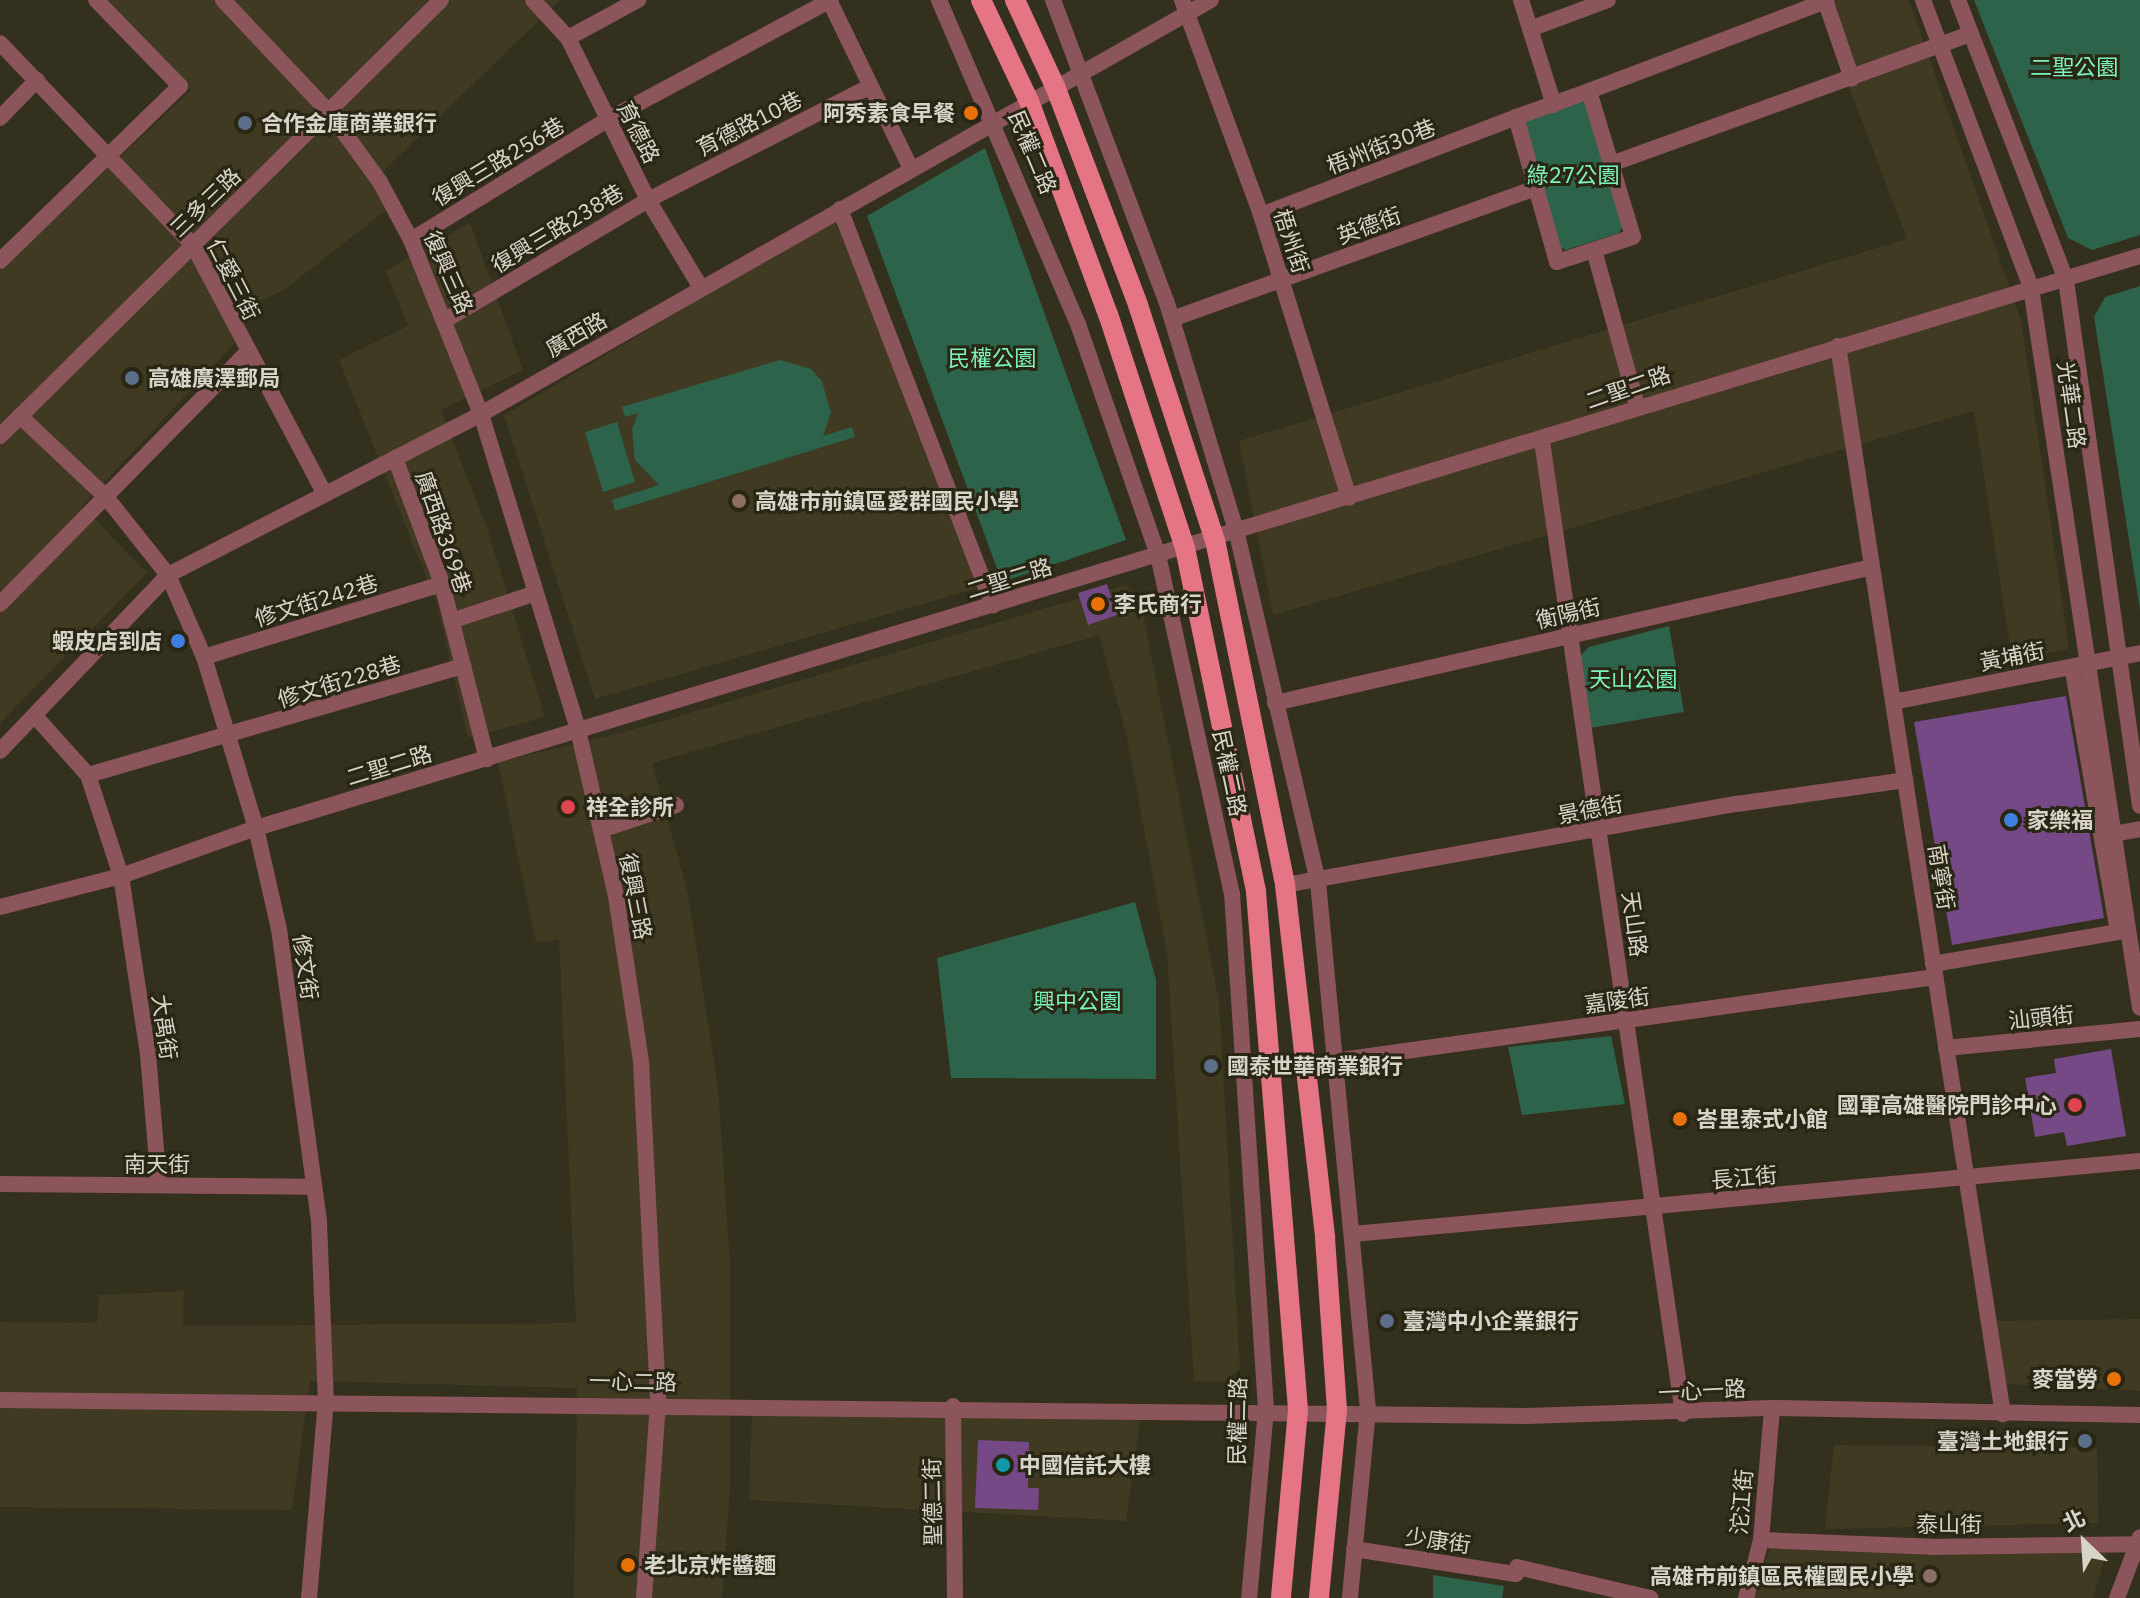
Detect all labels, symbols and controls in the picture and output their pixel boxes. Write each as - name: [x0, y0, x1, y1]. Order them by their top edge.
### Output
- park label: 二聖公園: [2030, 54, 2118, 80]
- street label: 育德路10巷: [692, 85, 806, 161]
- street label: 育德路: [612, 97, 666, 167]
- place label: 阿秀素食早餐: [823, 100, 955, 126]
- marker: 阿秀素食早餐: [962, 104, 980, 122]
- street label: 民權二路: [1004, 106, 1062, 198]
- place label: 合作金庫商業銀行: [261, 110, 437, 136]
- street label: 復興三路256巷: [427, 111, 569, 211]
- street label: 梧州街30巷: [1323, 113, 1439, 179]
- marker: 合作金庫商業銀行: [236, 114, 254, 132]
- street label: 三多三路: [164, 162, 246, 242]
- park label: 綠27公園: [1527, 162, 1619, 188]
- street label: 復興三路238巷: [486, 178, 628, 278]
- street label: 英德街: [1333, 201, 1405, 249]
- street label: 梧州街: [1269, 206, 1315, 276]
- street label: 復興三路: [419, 226, 479, 318]
- street label: 仁愛三街: [202, 234, 266, 324]
- street label: 廣西路: [541, 306, 611, 362]
- park label: 民權公園: [948, 345, 1036, 371]
- street label: 二聖二路: [1582, 360, 1674, 414]
- street label: 光華二路: [2053, 360, 2091, 450]
- place label: 高雄廣澤郵局: [148, 365, 280, 391]
- marker: 高雄廣澤郵局: [123, 369, 141, 387]
- street label: 廣西路369巷: [411, 467, 477, 597]
- place label: 高雄市前鎮區愛群國民小學: [755, 488, 1019, 514]
- marker: 高雄市前鎮區愛群國民小學: [730, 492, 748, 510]
- street label: 二聖二路: [963, 553, 1055, 603]
- street label: 修文街242巷: [251, 569, 381, 631]
- place label: 李氏商行: [1114, 591, 1202, 617]
- street label: 衡陽街: [1533, 593, 1603, 633]
- marker: 李氏商行: [1089, 595, 1107, 613]
- place label: 蝦皮店到店: [52, 628, 162, 654]
- marker: 蝦皮店到店: [169, 632, 187, 650]
- street label: 黃埔街: [1977, 637, 2047, 675]
- street label: 修文街228巷: [274, 650, 404, 712]
- park label: 天山公園: [1589, 666, 1677, 692]
- street label: 民權二路: [1208, 727, 1252, 819]
- street label: 二聖二路: [343, 740, 435, 790]
- street label: 景德街: [1555, 790, 1625, 828]
- place label: 祥全診所: [586, 794, 674, 820]
- marker: 祥全診所: [557, 796, 579, 818]
- place label: 家樂福: [2027, 807, 2093, 833]
- marker: 家樂福: [2002, 811, 2020, 829]
- street label: 南寧街: [1924, 842, 1960, 912]
- street label: 復興三路: [615, 850, 657, 942]
- street label: 天山路: [1617, 889, 1653, 959]
- street label: 修文街: [288, 932, 324, 1002]
- street label: 嘉陵街: [1582, 982, 1652, 1018]
- park label: 興中公園: [1033, 988, 1121, 1014]
- street label: 大禹街: [147, 992, 183, 1062]
- street label: 汕頭街: [2007, 1000, 2075, 1034]
- place label: 國泰世華商業銀行: [1227, 1053, 1403, 1079]
- marker: 國泰世華商業銀行: [1202, 1057, 1220, 1075]
- place label: 國軍高雄醫院門診中心: [1837, 1092, 2057, 1118]
- marker: 國軍高雄醫院門診中心: [2064, 1094, 2086, 1116]
- place label: 峇里泰式小館: [1696, 1106, 1828, 1132]
- marker: 峇里泰式小館: [1671, 1110, 1689, 1128]
- street label: 南天街: [124, 1151, 190, 1177]
- street label: 長江街: [1710, 1161, 1778, 1193]
- place label: 臺灣中小企業銀行: [1403, 1308, 1579, 1334]
- marker: 臺灣中小企業銀行: [1378, 1312, 1396, 1330]
- place label: 麥當勞: [2032, 1366, 2098, 1392]
- street label: 一心二路: [589, 1367, 677, 1395]
- marker: 麥當勞: [2105, 1370, 2123, 1388]
- street label: 一心一路: [1657, 1375, 1747, 1405]
- street label: 民權二路: [1223, 1377, 1251, 1465]
- place label: 臺灣土地銀行: [1937, 1428, 2069, 1454]
- marker: 臺灣土地銀行: [2076, 1432, 2094, 1450]
- place label: 中國信託大樓: [1019, 1452, 1151, 1478]
- marker: 中國信託大樓: [994, 1456, 1012, 1474]
- street label: 聖德二街: [918, 1458, 946, 1546]
- street label: 沱江街: [1725, 1468, 1757, 1536]
- north arrow: [2044, 1502, 2124, 1582]
- text: 北: [2058, 1502, 2090, 1538]
- street label: 泰山街: [1916, 1511, 1982, 1537]
- street label: 少康街: [1403, 1522, 1473, 1558]
- place label: 老北京炸醬麵: [644, 1552, 776, 1578]
- marker: 老北京炸醬麵: [619, 1556, 637, 1574]
- place label: 高雄市前鎮區民權國民小學: [1650, 1563, 1914, 1589]
- marker: 高雄市前鎮區民權國民小學: [1921, 1567, 1939, 1585]

